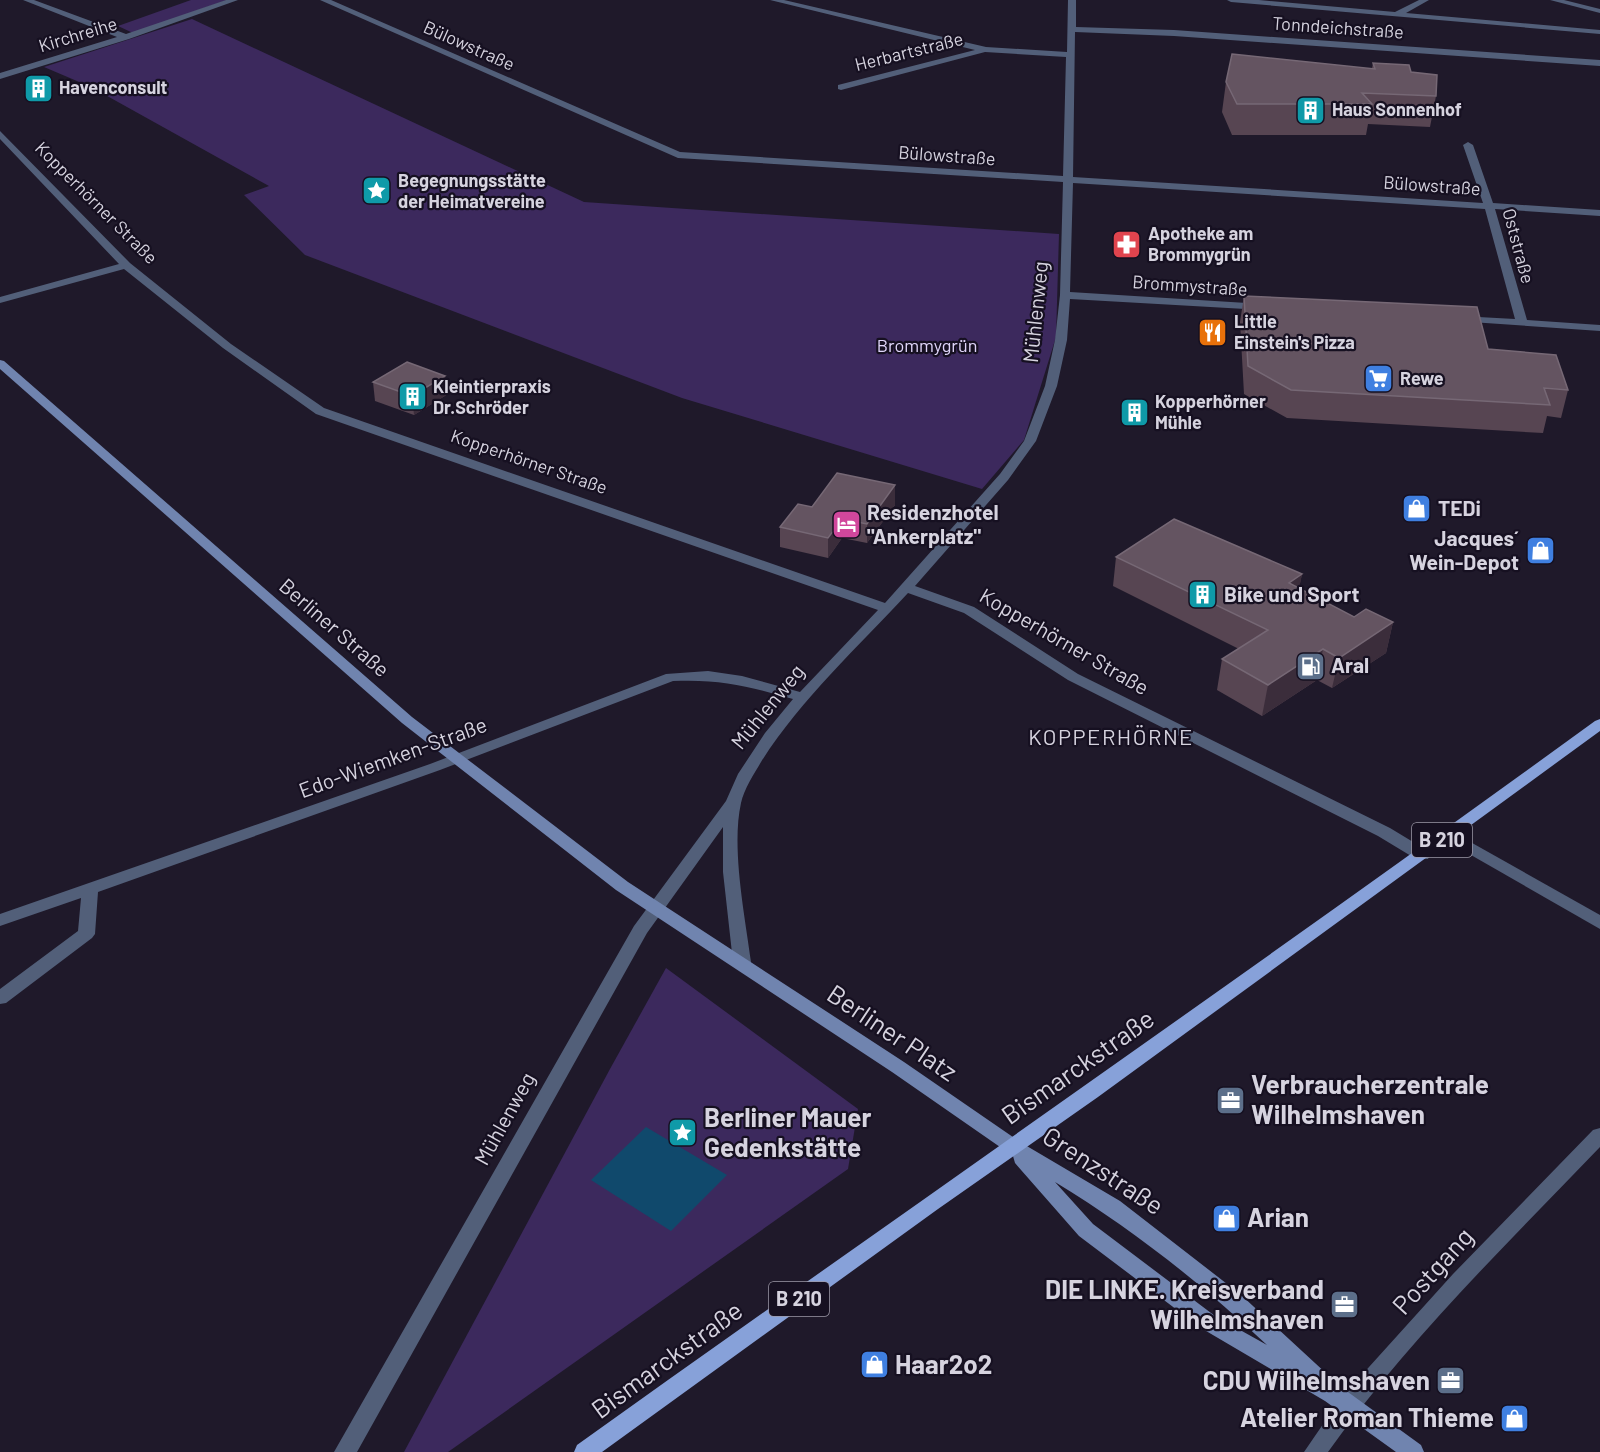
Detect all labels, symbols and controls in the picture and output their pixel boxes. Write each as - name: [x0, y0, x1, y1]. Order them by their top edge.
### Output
- street label: Tonndeichstraße: [1272, 11, 1405, 43]
- street label: Kirchreihe: [36, 12, 120, 56]
- street label: Bülowstraße: [420, 15, 518, 75]
- street label: Herbartstraße: [852, 27, 965, 75]
- building icon: Havenconsult: [22, 72, 54, 104]
- place label: Havenconsult: [59, 76, 168, 98]
- building icon: Haus Sonnenhof: [1295, 94, 1327, 126]
- place label: Haus Sonnenhof: [1332, 98, 1462, 120]
- street label: Kopperhörner Straße: [31, 137, 162, 268]
- street label: Bülowstraße: [898, 141, 996, 169]
- place label: Begegnungsstätte der Heimatvereine: [398, 169, 546, 212]
- street label: Bülowstraße: [1383, 171, 1481, 199]
- place icon: Begegnungsstätte der Heimatvereine: [361, 175, 393, 207]
- street label: Oststraße: [1498, 206, 1540, 286]
- place label: Apotheke am Brommygrün: [1148, 222, 1253, 265]
- pharmacy icon: Apotheke am Brommygrün: [1111, 228, 1143, 260]
- street label: Mühlenweg: [1017, 260, 1052, 364]
- street label: Brommystraße: [1132, 270, 1248, 300]
- place label: Little Einstein's Pizza: [1234, 310, 1355, 353]
- restaurant icon: Little Einstein's Pizza: [1197, 316, 1229, 348]
- park label: Brommygrün: [877, 334, 977, 356]
- supermarket icon: Rewe: [1363, 363, 1395, 395]
- place label: Rewe: [1400, 367, 1444, 389]
- place label: Kleintierpraxis Dr.Schröder: [433, 375, 551, 418]
- building icon: Kleintierpraxis Dr.Schröder: [396, 381, 428, 413]
- place label: Kopperhörner Mühle: [1155, 390, 1266, 433]
- building icon: Kopperhörner Mühle: [1118, 396, 1150, 428]
- street label: Kopperhörner Straße: [448, 424, 610, 498]
- shop icon: TEDi: [1401, 493, 1433, 525]
- place label: TEDi: [1438, 495, 1481, 520]
- place label: Residenzhotel "Ankerplatz": [867, 499, 999, 548]
- hotel icon: Residenzhotel "Ankerplatz": [830, 509, 862, 541]
- place label: Jacques´ Wein-Depot: [1409, 525, 1519, 574]
- shop icon: Jacques´ Wein-Depot: [1524, 535, 1556, 567]
- street label: Berliner Straße: [275, 572, 395, 681]
- building icon: Bike und Sport: [1187, 579, 1219, 611]
- place label: Bike und Sport: [1224, 581, 1359, 606]
- street label: Kopperhörner Straße: [976, 582, 1154, 699]
- fuel station icon: Aral: [1294, 650, 1326, 682]
- place label: Aral: [1331, 652, 1369, 677]
- street label: Mühlenweg: [725, 659, 809, 754]
- street label: Edo-Wiemken-Straße: [295, 711, 490, 802]
- district label: KOPPERHÖRNE: [1028, 723, 1194, 749]
- road number: B 210: [1412, 823, 1472, 857]
- street label: Berliner Platz: [822, 977, 964, 1087]
- street label: Bismarckstraße: [995, 1002, 1159, 1130]
- street label: Mühlenweg: [468, 1068, 539, 1169]
- place label: Verbraucherzentrale Wilhelmshaven: [1251, 1068, 1489, 1129]
- office icon: Verbraucherzentrale Wilhelmshaven: [1214, 1084, 1246, 1116]
- place label: Berliner Mauer Gedenkstätte: [704, 1101, 871, 1162]
- place icon: Berliner Mauer Gedenkstätte: [667, 1117, 699, 1149]
- street label: Grenzstraße: [1038, 1119, 1170, 1220]
- place label: Arian: [1247, 1201, 1309, 1232]
- shop icon: Arian: [1210, 1202, 1242, 1234]
- street label: Postgang: [1385, 1220, 1479, 1320]
- place label: DIE LINKE. Kreisverband Wilhelmshaven: [1045, 1273, 1324, 1334]
- road number: B 210: [769, 1282, 829, 1316]
- office icon: DIE LINKE. Kreisverband Wilhelmshaven: [1329, 1289, 1361, 1321]
- street label: Bismarckstraße: [585, 1294, 748, 1424]
- place label: Haar2o2: [895, 1348, 992, 1379]
- shop icon: Haar2o2: [858, 1349, 890, 1381]
- place label: CDU Wilhelmshaven: [1203, 1364, 1430, 1395]
- office icon: CDU Wilhelmshaven: [1435, 1365, 1467, 1397]
- place label: Atelier Roman Thieme: [1240, 1401, 1494, 1432]
- shop icon: Atelier Roman Thieme: [1499, 1402, 1531, 1434]

